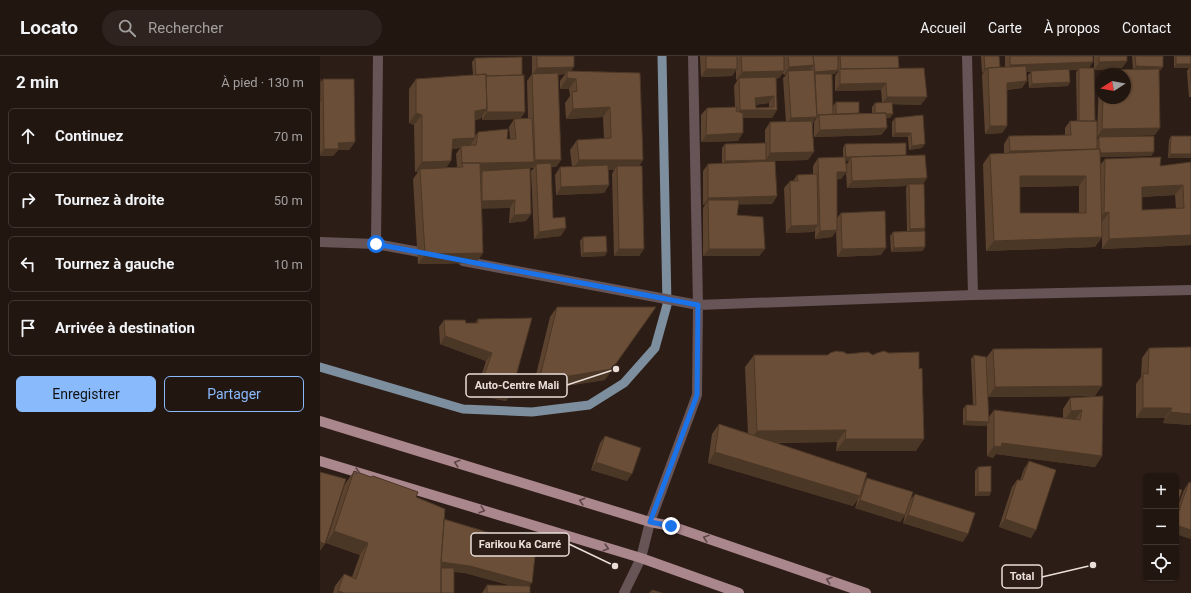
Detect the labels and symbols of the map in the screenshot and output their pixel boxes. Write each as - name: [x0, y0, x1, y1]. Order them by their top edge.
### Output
- north arrow: [1095, 68, 1131, 104]
- route start: [367, 235, 385, 253]
- callout: Auto-Centre Mali: [466, 374, 567, 397]
- text: Auto-Centre Mali: [475, 379, 559, 392]
- one-way arrow: [454, 459, 461, 468]
- one-way arrow: [354, 467, 361, 476]
- one-way arrow: [578, 497, 585, 506]
- one-way arrow: [478, 505, 485, 514]
- route end: [662, 517, 680, 535]
- callout: Farikou Ka Carré: [471, 533, 569, 556]
- one-way arrow: [703, 534, 710, 542]
- text: Farikou Ka Carré: [479, 538, 561, 551]
- one-way arrow: [602, 543, 609, 552]
- callout: Total: [1002, 565, 1042, 588]
- text: Total: [1010, 570, 1034, 583]
- one-way arrow: [826, 577, 833, 585]

